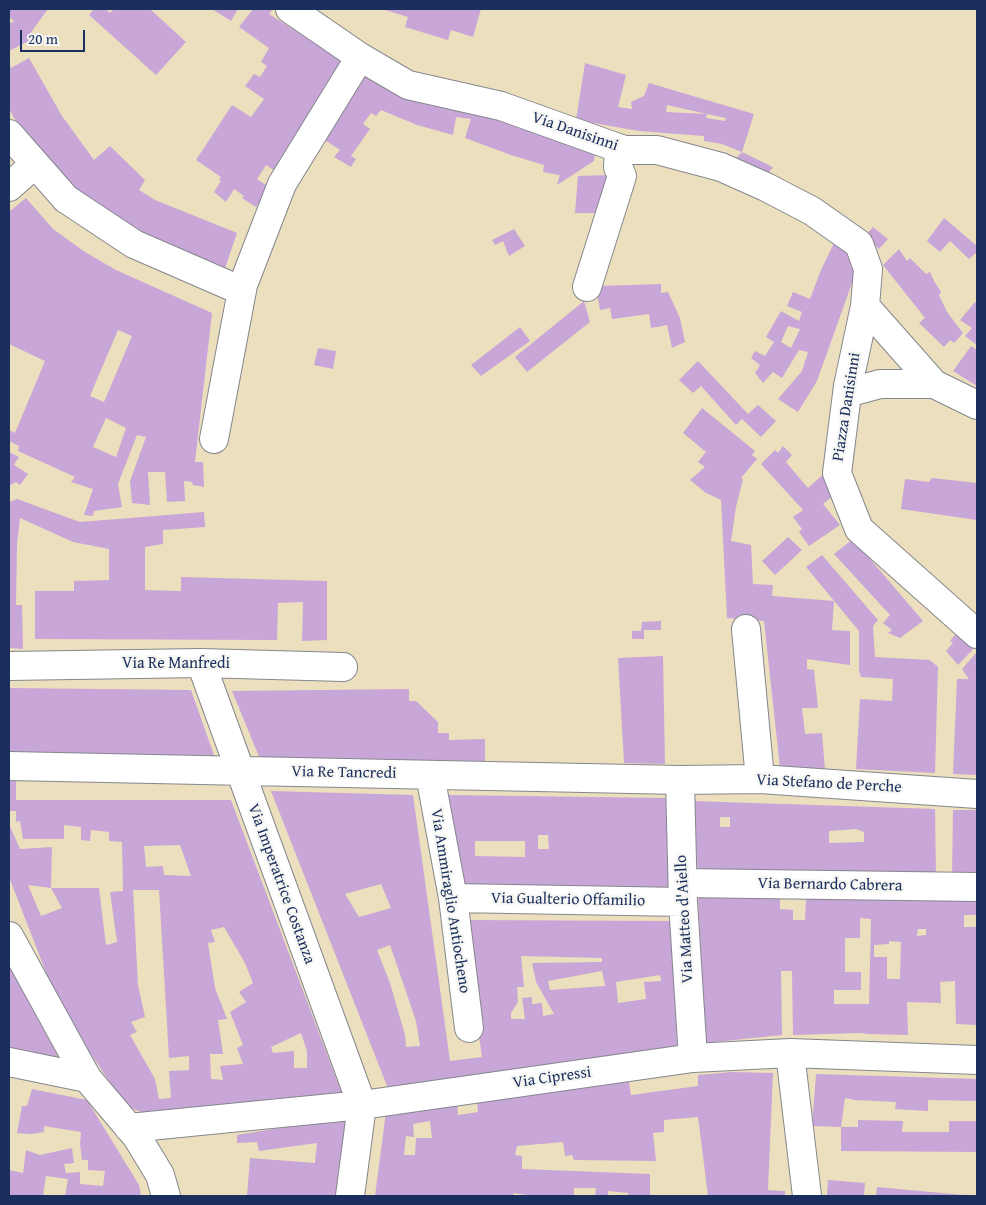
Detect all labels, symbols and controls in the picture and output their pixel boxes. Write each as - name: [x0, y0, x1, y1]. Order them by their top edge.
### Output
- scale bar: [22, 20, 88, 52]
- text: 20 m: [28, 28, 58, 49]
- street label: Via Danisinni: [529, 108, 621, 156]
- street label: Piazza Danisinni: [829, 351, 865, 463]
- street label: Via Re Manfredi: [122, 654, 230, 674]
- street label: Via Re Tancredi: [291, 762, 397, 784]
- street label: Via Stefano de Perche: [756, 771, 902, 797]
- street label: Via Imperatrice Costanza: [243, 801, 319, 967]
- street label: Via Ammiraglio Antiocheno: [426, 807, 474, 995]
- street label: Via Matteo d'Aiello: [672, 854, 698, 984]
- street label: Via Bernardo Cabrera: [757, 874, 903, 896]
- street label: Via Gualterio Offamilio: [491, 889, 645, 911]
- street label: Via Cipressi: [512, 1063, 592, 1093]

